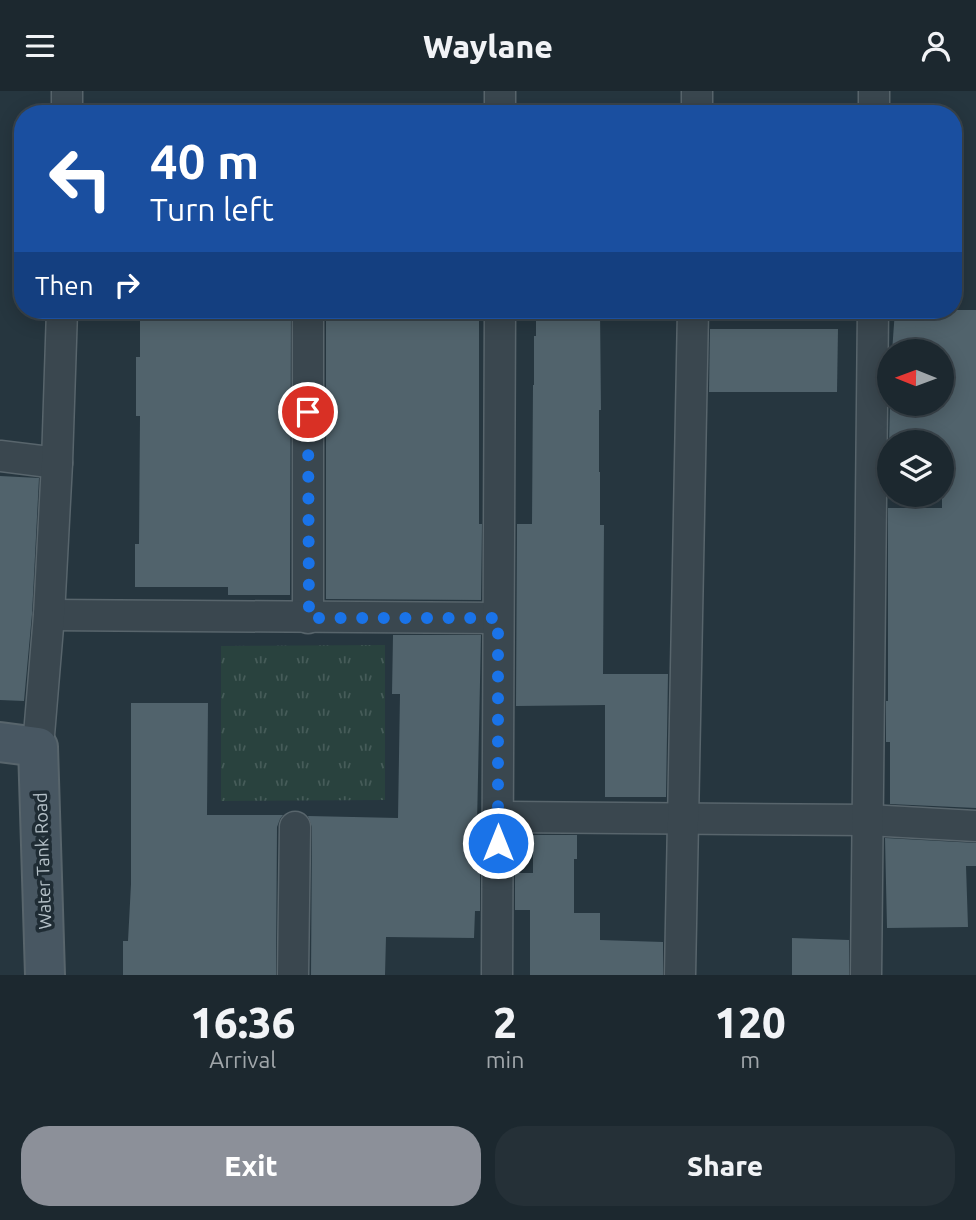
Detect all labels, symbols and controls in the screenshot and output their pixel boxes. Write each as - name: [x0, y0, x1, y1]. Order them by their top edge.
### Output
- icon: menu: [21, 27, 59, 65]
- icon: person: [917, 27, 955, 65]
- text: Waylane: [423, 28, 553, 64]
- icon: left: [35, 133, 126, 224]
- text: 40 m: [150, 133, 259, 188]
- text: Turn left: [150, 191, 274, 227]
- icon: right: [108, 266, 146, 304]
- text: Then: [35, 271, 94, 300]
- north arrow: [877, 339, 954, 417]
- map controls: [877, 339, 954, 507]
- pin: [278, 382, 338, 442]
- icon: arrive: [289, 393, 327, 431]
- button: layers: [877, 430, 954, 507]
- street label: Water Tank Road: [30, 792, 54, 930]
- position arrow: [461, 806, 535, 880]
- text: 16:36: [190, 999, 295, 1046]
- text: 2: [493, 999, 517, 1046]
- text: 120: [715, 999, 786, 1046]
- text: Arrival: [209, 1047, 276, 1072]
- text: min: [486, 1047, 524, 1072]
- text: m: [740, 1047, 760, 1072]
- button: Exit: [21, 1126, 481, 1206]
- button: Share: [495, 1126, 955, 1206]

